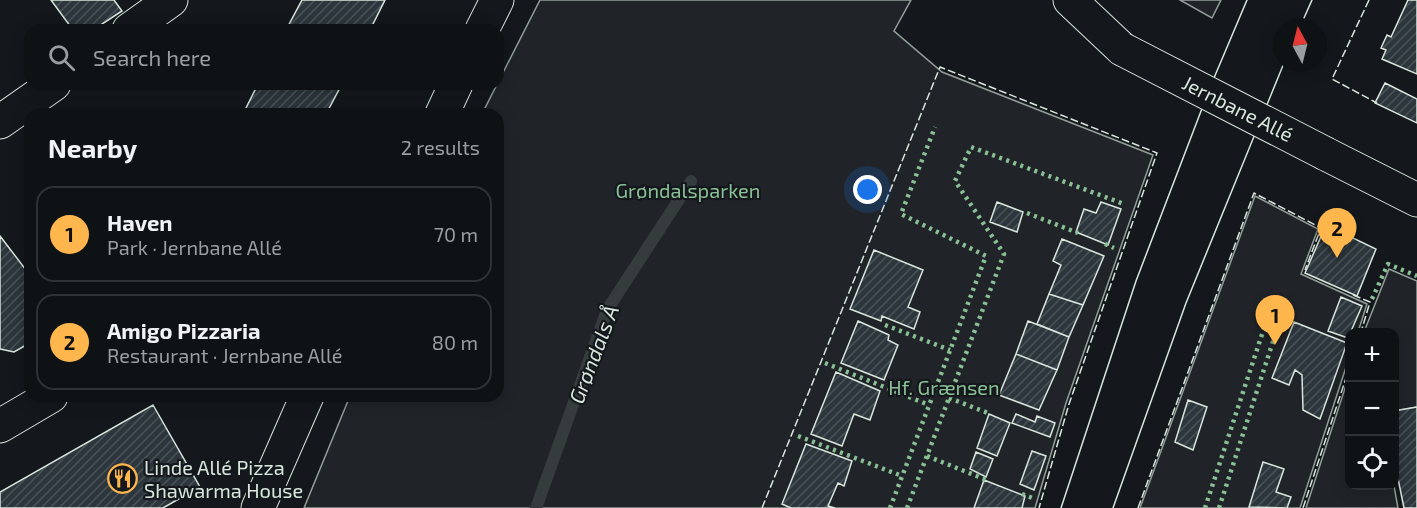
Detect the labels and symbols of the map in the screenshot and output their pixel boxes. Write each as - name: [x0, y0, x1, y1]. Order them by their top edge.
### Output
- north arrow: [1273, 18, 1327, 72]
- street label: Jernbane Allé: [1179, 70, 1297, 146]
- your location: [853, 175, 882, 204]
- park label: Grøndalsparken: [616, 178, 760, 202]
- pin: 2: [1318, 208, 1356, 258]
- pin: 1: [1256, 296, 1294, 345]
- water label: Grøndals Å: [563, 301, 623, 407]
- park label: Hf. Grænsen: [888, 375, 1000, 399]
- place label: Linde Allé Pizza Shawarma House: [144, 455, 303, 502]
- restaurant icon: Linde Allé Pizza Shawarma House: [107, 463, 139, 495]

